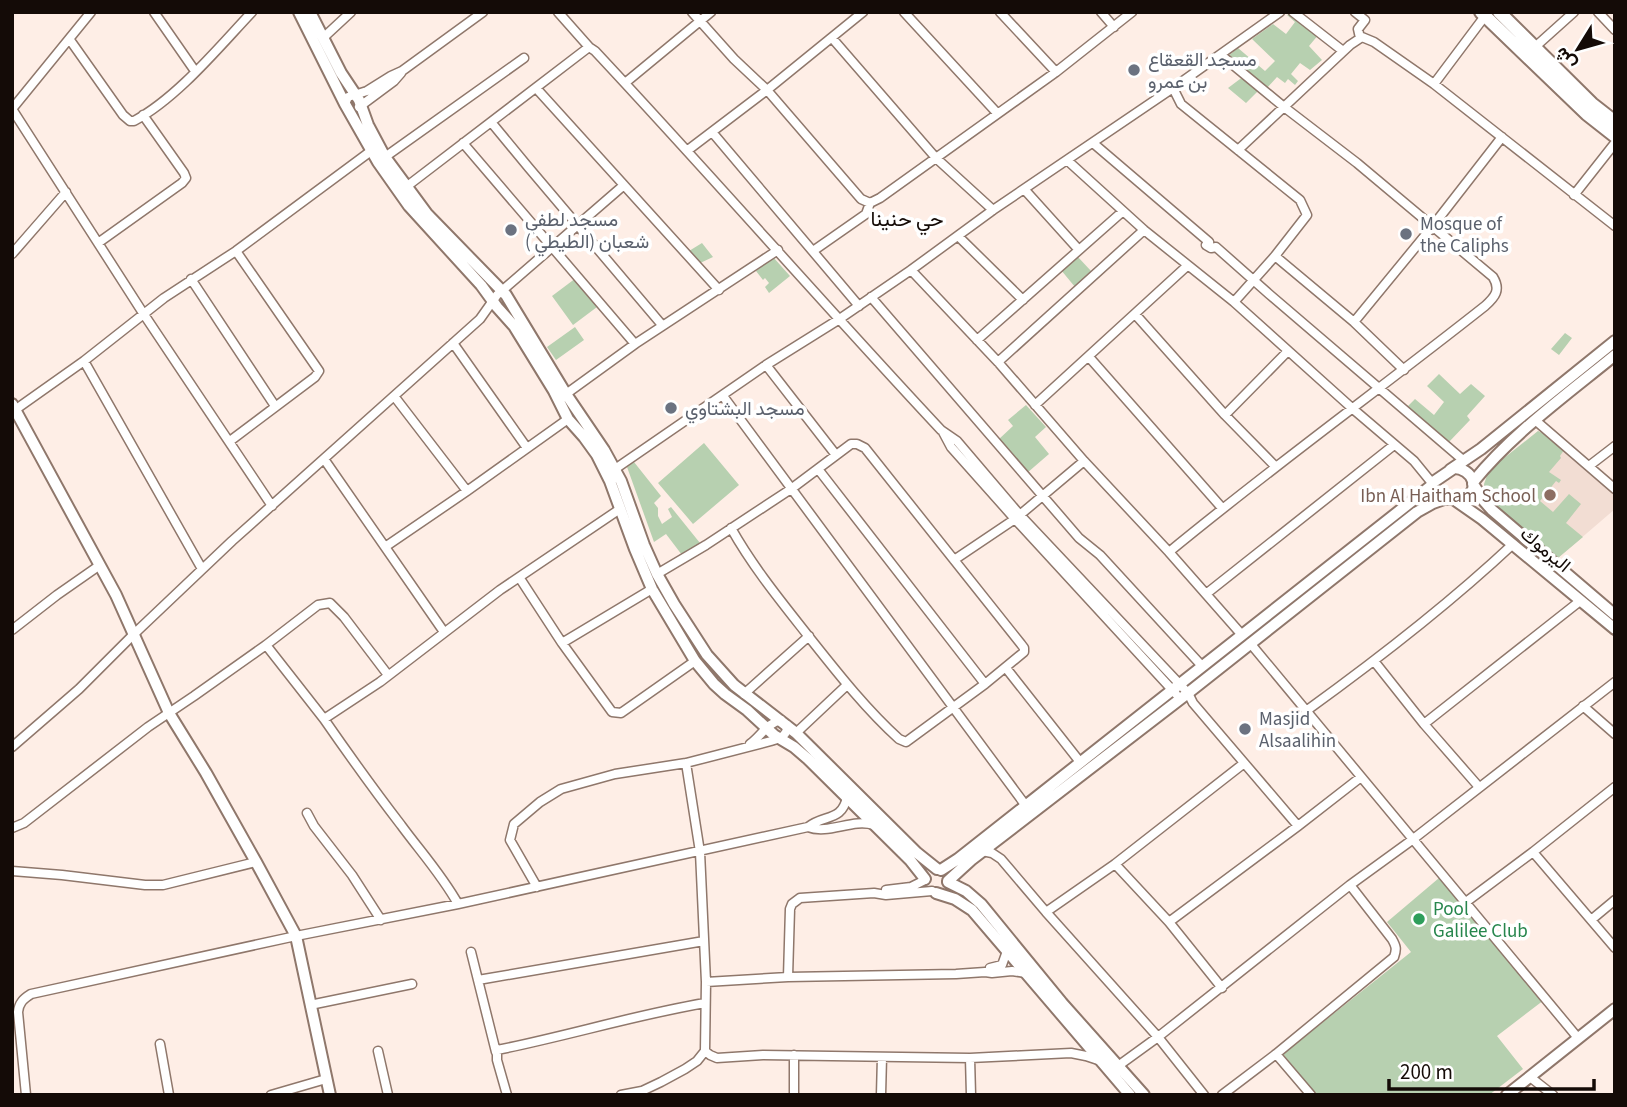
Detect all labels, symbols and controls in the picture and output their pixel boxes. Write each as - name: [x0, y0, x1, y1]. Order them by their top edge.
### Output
- north arrow: [1543, 14, 1613, 84]
- text: ش: [1548, 41, 1583, 76]
- place label: مسجد القعقاع بن عمرو: [1148, 47, 1257, 96]
- marker: مسجد القعقاع بن عمرو: [1126, 62, 1142, 78]
- district label: حي حنينا: [870, 204, 944, 236]
- place label: مسجد لطفي شعبان (الطيطي ): [525, 207, 649, 257]
- place label: Mosque of the Caliphs: [1420, 211, 1509, 260]
- marker: مسجد لطفي شعبان (الطيطي ): [503, 222, 519, 238]
- marker: Mosque of the Caliphs: [1398, 226, 1414, 242]
- place label: مسجد البشتاوي: [685, 396, 805, 424]
- marker: مسجد البشتاوي: [663, 400, 679, 416]
- place label: Ibn Al Haitham School: [1360, 483, 1536, 510]
- marker: Ibn Al Haitham School: [1542, 487, 1558, 503]
- street label: اليرموك: [1514, 521, 1576, 579]
- place label: Masjid Alsaalihin: [1259, 706, 1336, 755]
- marker: Masjid Alsaalihin: [1237, 721, 1253, 737]
- place label: Pool Galilee Club: [1433, 896, 1528, 945]
- marker: Pool Galilee Club: [1411, 911, 1427, 927]
- scale bar: [1389, 1048, 1594, 1092]
- text: 200 m: [1400, 1057, 1453, 1087]

